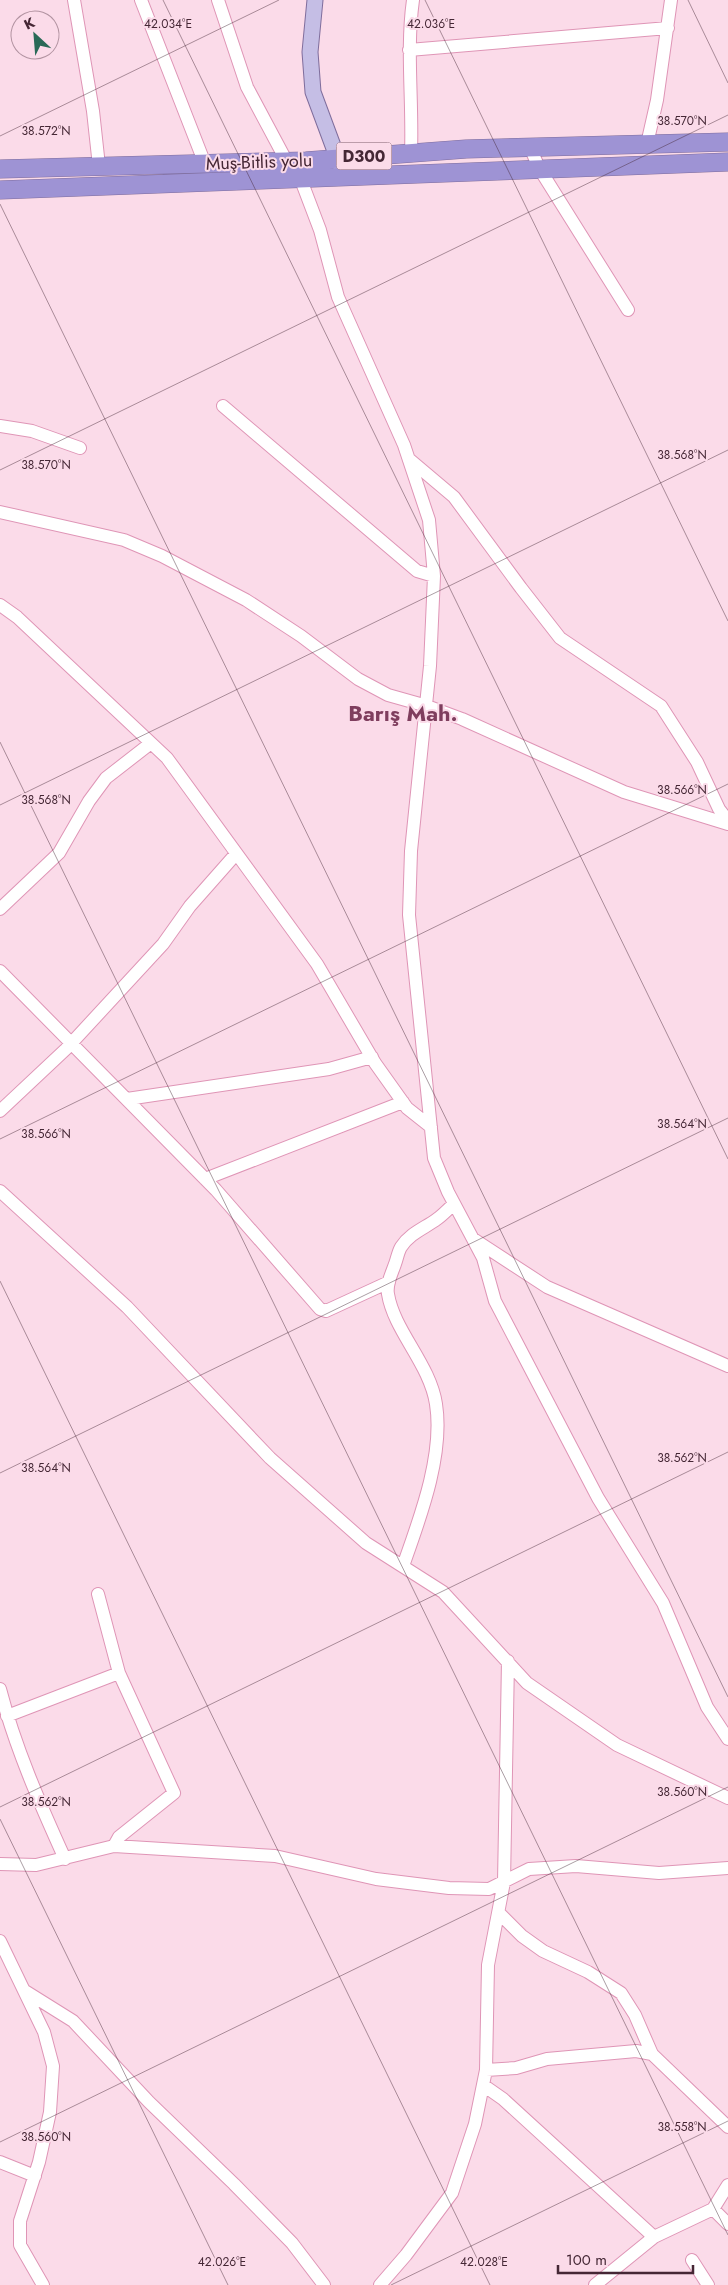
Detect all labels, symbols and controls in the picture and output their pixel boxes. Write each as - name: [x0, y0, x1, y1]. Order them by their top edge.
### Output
- north arrow: [10, 10, 60, 60]
- text: K: [21, 12, 38, 34]
- text: 42.034°E: [144, 15, 192, 33]
- text: 42.036°E: [407, 15, 455, 33]
- text: 38.570°N: [657, 112, 707, 130]
- text: 38.572°N: [21, 122, 71, 140]
- road number: D300: [336, 142, 392, 170]
- street label: Muş-Bitlis yolu: [205, 147, 313, 177]
- text: 38.568°N: [657, 446, 707, 464]
- text: 38.570°N: [21, 456, 71, 474]
- district label: Barış Mah.: [348, 697, 458, 729]
- text: 38.566°N: [657, 781, 707, 799]
- text: 38.568°N: [21, 791, 71, 809]
- text: 38.564°N: [657, 1115, 707, 1133]
- text: 38.566°N: [21, 1125, 71, 1143]
- text: 38.562°N: [657, 1449, 707, 1467]
- text: 38.564°N: [21, 1459, 71, 1477]
- text: 38.560°N: [657, 1783, 707, 1801]
- text: 38.562°N: [21, 1793, 71, 1811]
- text: 38.558°N: [657, 2118, 707, 2136]
- text: 38.560°N: [21, 2128, 71, 2146]
- scale bar: [558, 2242, 693, 2274]
- text: 100 m: [566, 2249, 607, 2271]
- text: 42.026°E: [198, 2253, 246, 2271]
- text: 42.028°E: [460, 2253, 508, 2271]

